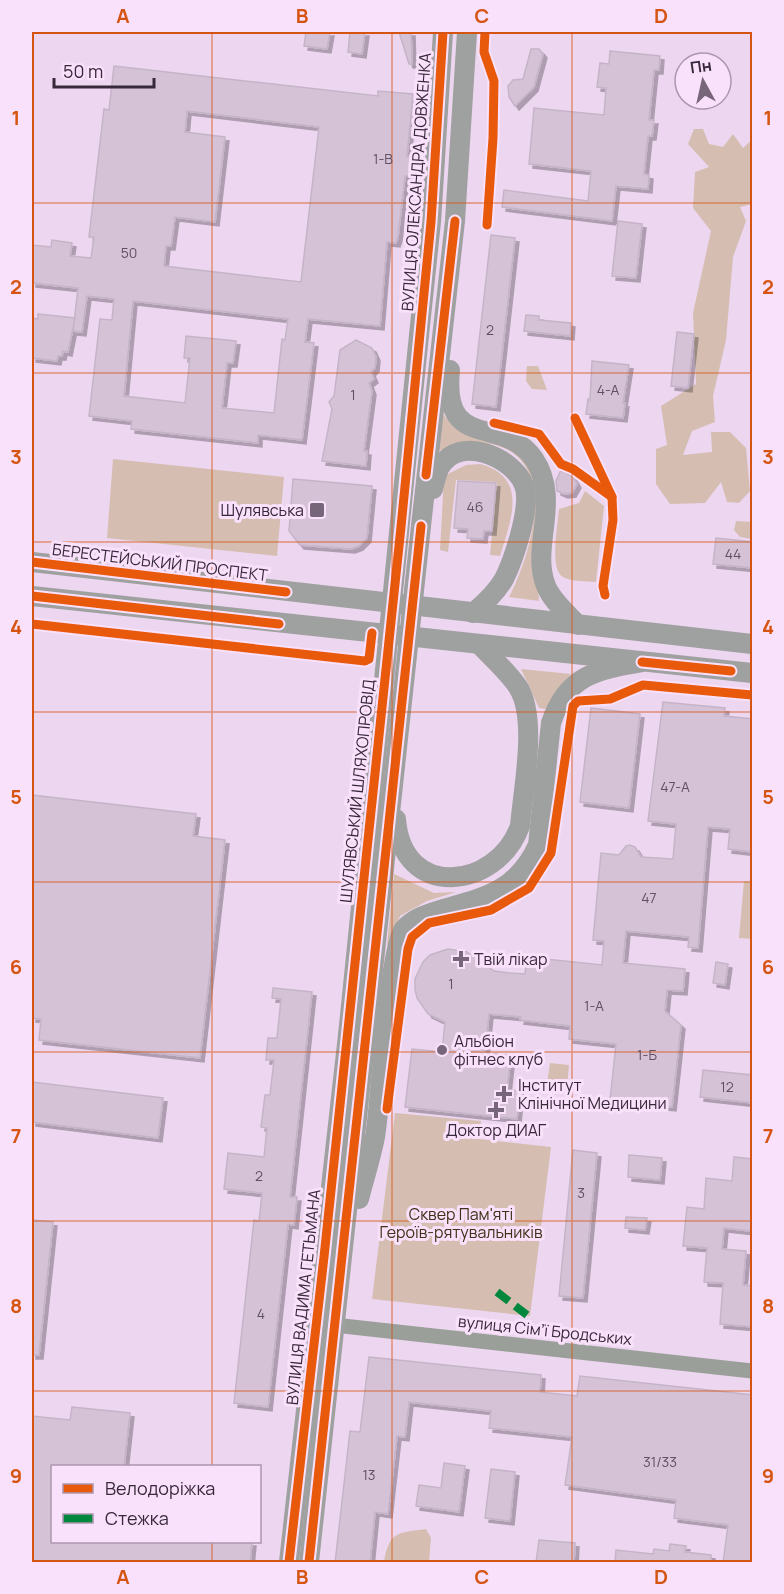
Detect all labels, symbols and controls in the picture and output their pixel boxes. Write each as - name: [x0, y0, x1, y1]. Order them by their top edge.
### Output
- text: A: [116, 2, 130, 29]
- text: B: [296, 2, 309, 29]
- text: C: [475, 2, 489, 29]
- text: D: [654, 2, 668, 29]
- scale bar: [54, 51, 154, 89]
- north arrow: [673, 51, 733, 111]
- street label: ВУЛИЦЯ ОЛЕКСАНДРА ДОВЖЕНКА: [396, 52, 436, 312]
- text: Пн: [689, 54, 713, 79]
- text: 50 m: [63, 59, 103, 83]
- text: 1: [12, 104, 20, 131]
- text: 1: [764, 104, 772, 131]
- house number: 1-В: [373, 149, 393, 168]
- house number: 50: [121, 243, 137, 262]
- text: 2: [10, 273, 22, 300]
- text: 2: [762, 273, 774, 300]
- house number: 2: [486, 320, 494, 339]
- house number: 4-А: [597, 380, 619, 399]
- house number: 1: [350, 385, 356, 404]
- text: 3: [10, 443, 22, 470]
- text: 3: [762, 443, 774, 470]
- house number: 46: [467, 497, 483, 516]
- place label: Шулявська: [221, 499, 304, 521]
- marker: Шулявська: [308, 501, 326, 519]
- street label: БЕРЕСТЕЙСЬКИЙ ПРОСПЕКТ: [51, 538, 269, 586]
- house number: 44: [725, 544, 741, 563]
- text: 4: [10, 613, 22, 640]
- text: 4: [762, 613, 774, 640]
- street label: ШУЛЯВСЬКИЙ ШЛЯХОПРОВІД: [334, 678, 380, 904]
- house number: 47-А: [660, 777, 690, 796]
- text: 5: [10, 783, 22, 810]
- text: 5: [762, 783, 774, 810]
- house number: 47: [641, 888, 657, 907]
- place label: Твій лікар: [474, 948, 547, 970]
- marker: Твій лікар: [452, 950, 470, 968]
- text: 6: [10, 953, 22, 980]
- text: 6: [762, 953, 774, 980]
- house number: 1: [448, 974, 454, 993]
- house number: 1-А: [584, 996, 604, 1015]
- place label: Альбіон фітнес клуб: [454, 1030, 543, 1070]
- marker: Альбіон фітнес клуб: [435, 1043, 449, 1057]
- house number: 1-Б: [637, 1045, 657, 1064]
- place label: Інститут Клінічної Медицини: [518, 1074, 667, 1114]
- house number: 12: [720, 1077, 734, 1096]
- marker: Інститут Клінічної Медицини: [495, 1085, 513, 1103]
- marker: Доктор ДИАГ: [487, 1101, 505, 1119]
- place label: Доктор ДИАГ: [446, 1119, 547, 1141]
- text: 7: [11, 1122, 21, 1149]
- text: 7: [763, 1122, 773, 1149]
- house number: 2: [255, 1166, 263, 1185]
- house number: 3: [577, 1183, 585, 1202]
- street label: ВУЛИЦЯ ВАДИМА ГЕТЬМАНА: [281, 1188, 325, 1406]
- park label: Сквер Пам'яті Героїв-рятувальників: [379, 1203, 543, 1243]
- text: 8: [10, 1292, 22, 1319]
- text: 8: [762, 1292, 774, 1319]
- house number: 4: [257, 1304, 265, 1323]
- street label: вулиця Сімʼї Бродських: [457, 1310, 634, 1350]
- house number: 31/33: [643, 1452, 677, 1471]
- text: 9: [10, 1462, 22, 1489]
- text: 9: [762, 1462, 774, 1489]
- legend: [51, 1465, 261, 1543]
- house number: 13: [362, 1465, 376, 1484]
- text: Велодоріжка: [105, 1476, 215, 1500]
- text: Стежка: [105, 1506, 169, 1530]
- text: A: [116, 1563, 130, 1590]
- text: B: [296, 1563, 309, 1590]
- text: C: [475, 1563, 489, 1590]
- text: D: [654, 1563, 668, 1590]

